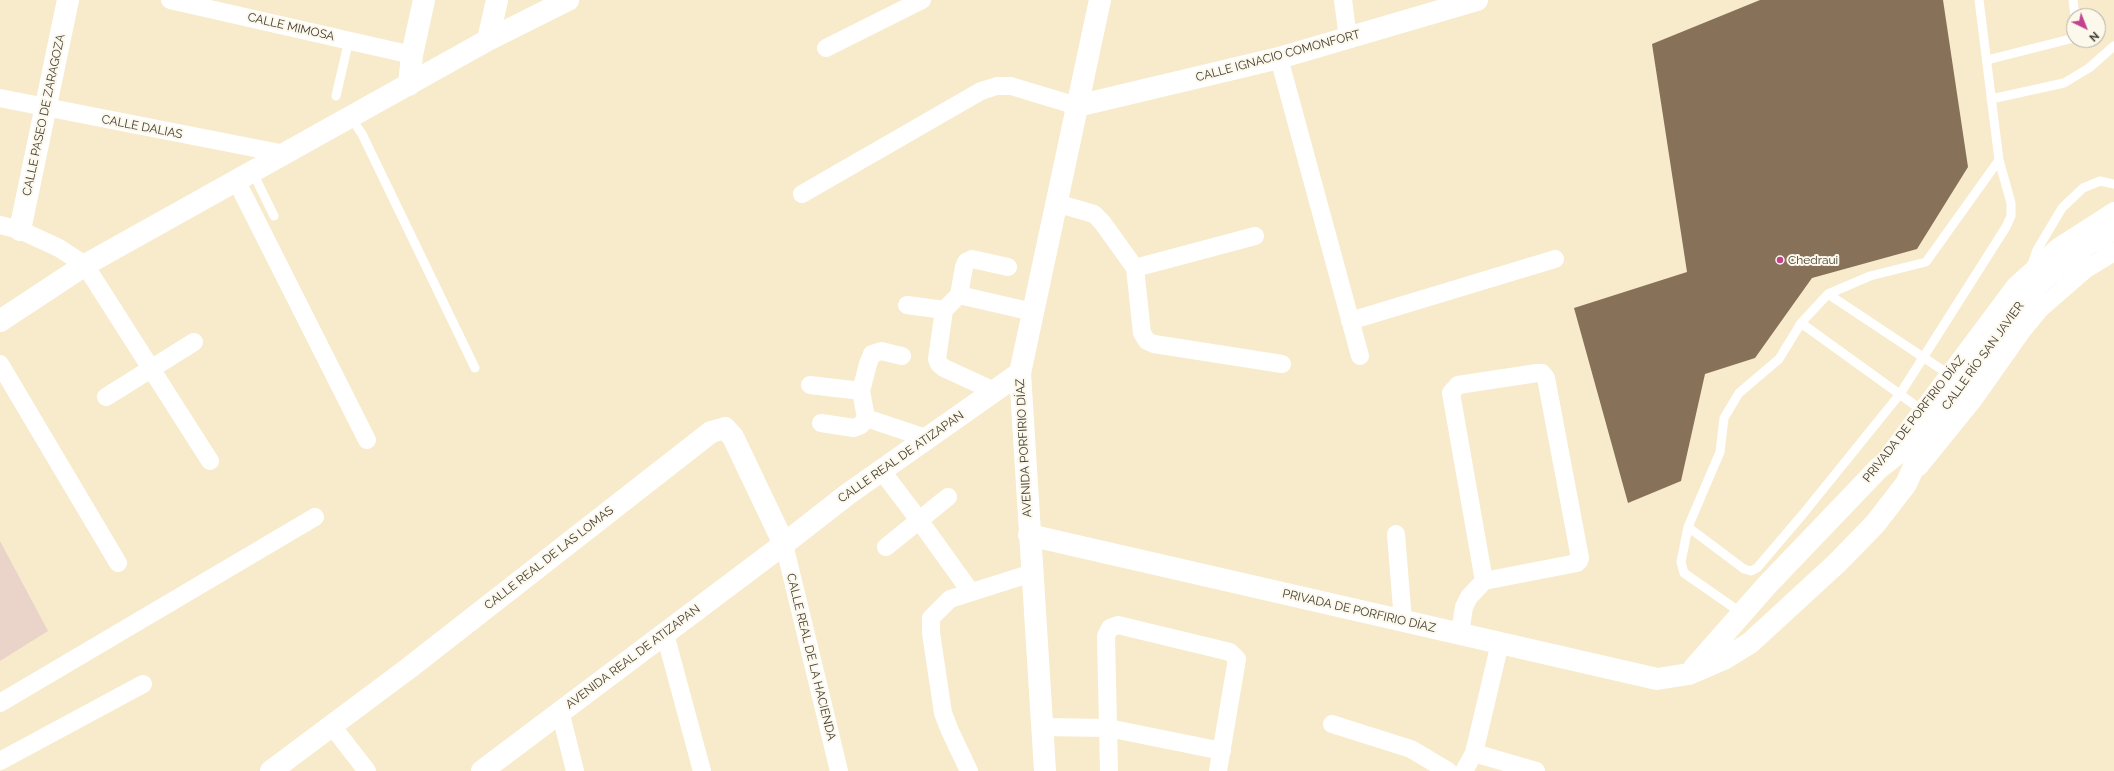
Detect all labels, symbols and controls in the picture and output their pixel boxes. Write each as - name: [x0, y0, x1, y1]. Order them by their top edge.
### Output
- north arrow: [2066, 8, 2106, 48]
- street label: CALLE MIMOSA: [246, 10, 336, 44]
- street label: CALLE IGNACIO COMONFORT: [1194, 27, 1362, 85]
- text: N: [2086, 29, 2101, 44]
- street label: CALLE PASEO DE ZARAGOZA: [20, 33, 68, 197]
- street label: CALLE DALIAS: [100, 112, 184, 142]
- place label: Chedraui: [1788, 253, 1838, 267]
- marker: Chedraui: [1775, 255, 1785, 265]
- street label: CALLE RÍO SAN JAVIER: [1939, 299, 2027, 413]
- street label: PRIVADA DE PORFIRIO DÍAZ: [1860, 353, 1968, 485]
- street label: AVENIDA PORFIRIO DÍAZ: [1013, 378, 1035, 518]
- street label: CALLE REAL DE ATIZAPAN: [835, 408, 967, 506]
- street label: CALLE REAL DE LAS LOMAS: [482, 503, 616, 613]
- street label: CALLE REAL DE LA HACIENDA: [783, 572, 839, 742]
- street label: PRIVADA DE PORFIRIO DÍAZ: [1281, 586, 1437, 636]
- street label: AVENIDA REAL DE ATIZAPAN: [563, 602, 703, 712]

